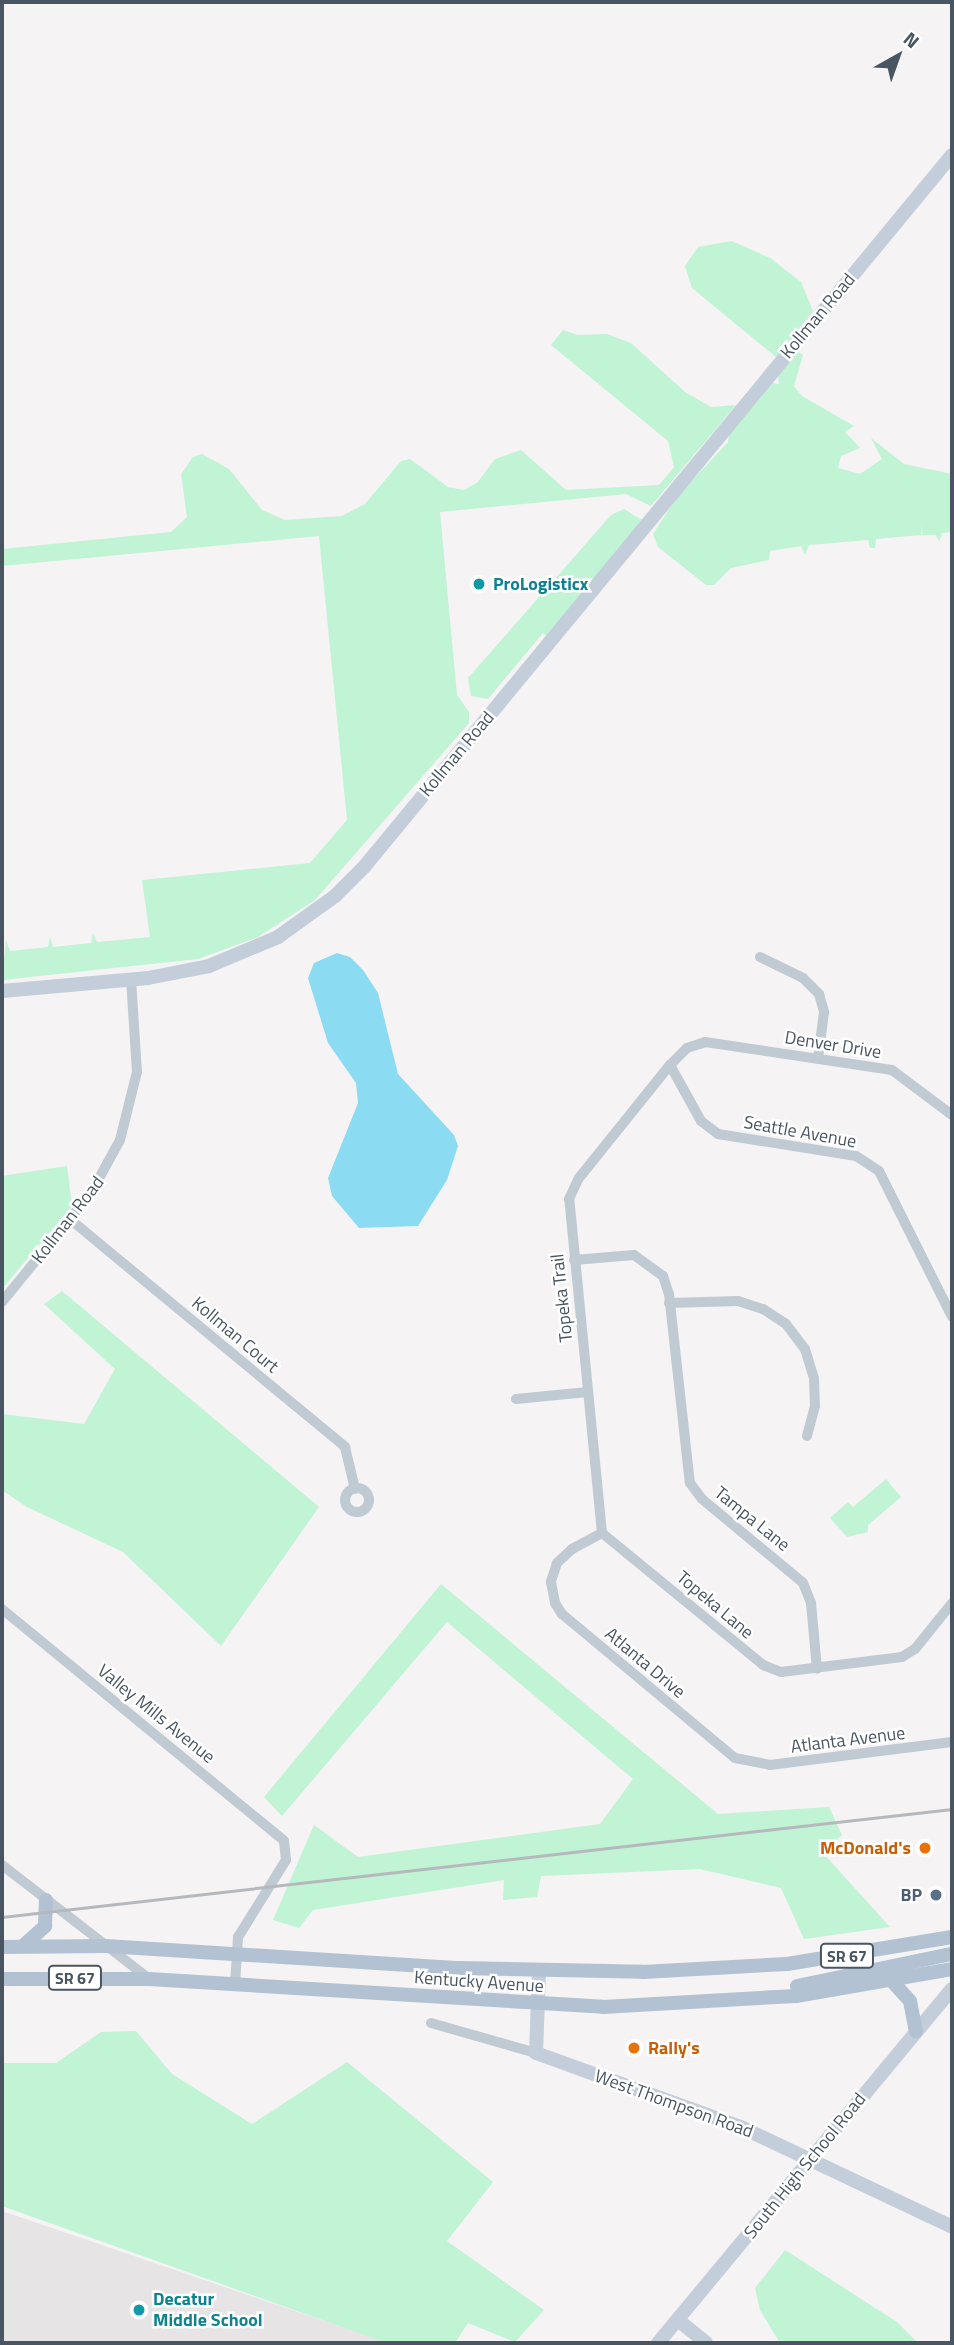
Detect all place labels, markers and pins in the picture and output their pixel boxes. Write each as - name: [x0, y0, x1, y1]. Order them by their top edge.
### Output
- place label: ProLogisticx: [493, 573, 588, 595]
- marker: ProLogisticx: [471, 576, 487, 592]
- place label: McDonald's: [820, 1837, 911, 1859]
- marker: McDonald's: [917, 1840, 933, 1856]
- place label: BP: [900, 1884, 922, 1906]
- marker: BP: [928, 1887, 944, 1903]
- place label: Rally's: [648, 2037, 700, 2059]
- marker: Rally's: [626, 2040, 642, 2056]
- place label: Decatur Middle School: [153, 2289, 263, 2332]
- marker: Decatur Middle School: [131, 2302, 147, 2318]

